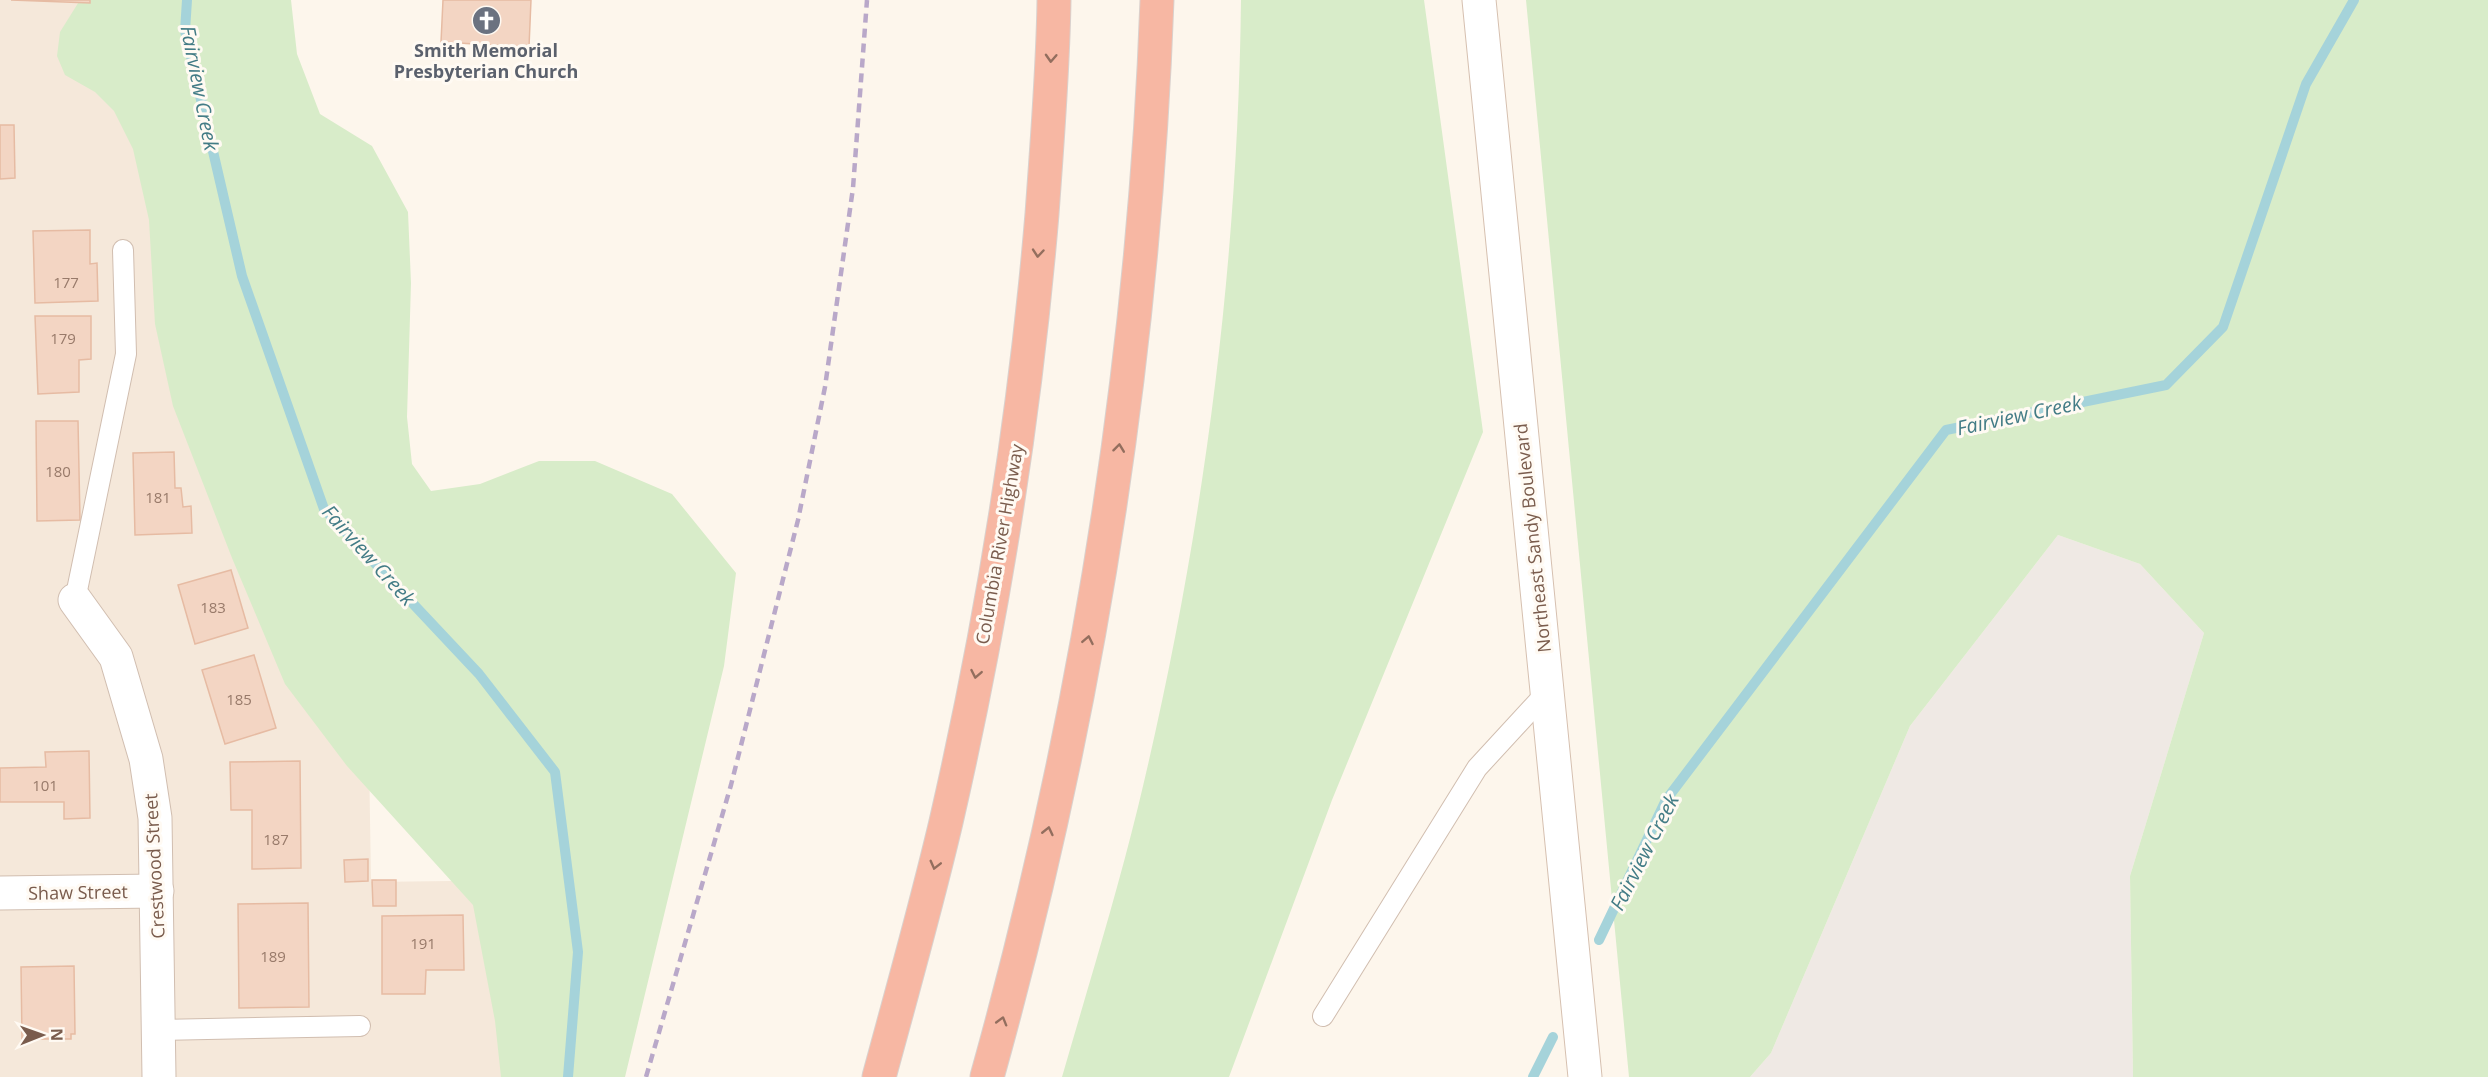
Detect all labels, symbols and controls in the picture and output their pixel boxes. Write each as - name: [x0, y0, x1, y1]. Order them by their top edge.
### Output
- church icon: Smith Memorial Presbyterian Church: [470, 5, 502, 37]
- water label: Fairview Creek: [175, 23, 226, 154]
- place label: Smith Memorial Presbyterian Church: [394, 38, 578, 83]
- one-way arrow: [1045, 54, 1058, 63]
- one-way arrow: [1032, 249, 1045, 258]
- house number: 177: [53, 272, 79, 292]
- house number: 179: [50, 328, 76, 348]
- water label: Fairview Creek: [1954, 388, 2085, 441]
- street label: Northeast Sandy Boulevard: [1508, 422, 1556, 654]
- street label: Columbia River Highway: [970, 441, 1029, 646]
- one-way arrow: [1112, 443, 1125, 452]
- house number: 180: [45, 461, 71, 481]
- house number: 181: [145, 487, 171, 507]
- water label: Fairview Creek: [317, 499, 422, 612]
- house number: 183: [200, 597, 226, 617]
- one-way arrow: [1081, 636, 1094, 646]
- one-way arrow: [970, 669, 983, 679]
- house number: 185: [226, 689, 252, 709]
- house number: 101: [32, 775, 58, 795]
- water label: Fairview Creek: [1603, 788, 1685, 915]
- street label: Crestwood Street: [138, 793, 170, 939]
- one-way arrow: [1041, 826, 1054, 836]
- house number: 187: [263, 829, 289, 849]
- one-way arrow: [930, 859, 942, 870]
- street label: Shaw Street: [28, 879, 128, 905]
- house number: 191: [410, 933, 436, 953]
- house number: 189: [260, 946, 286, 966]
- north arrow: [12, 1005, 72, 1065]
- one-way arrow: [995, 1016, 1008, 1026]
- text: N: [46, 1028, 68, 1041]

